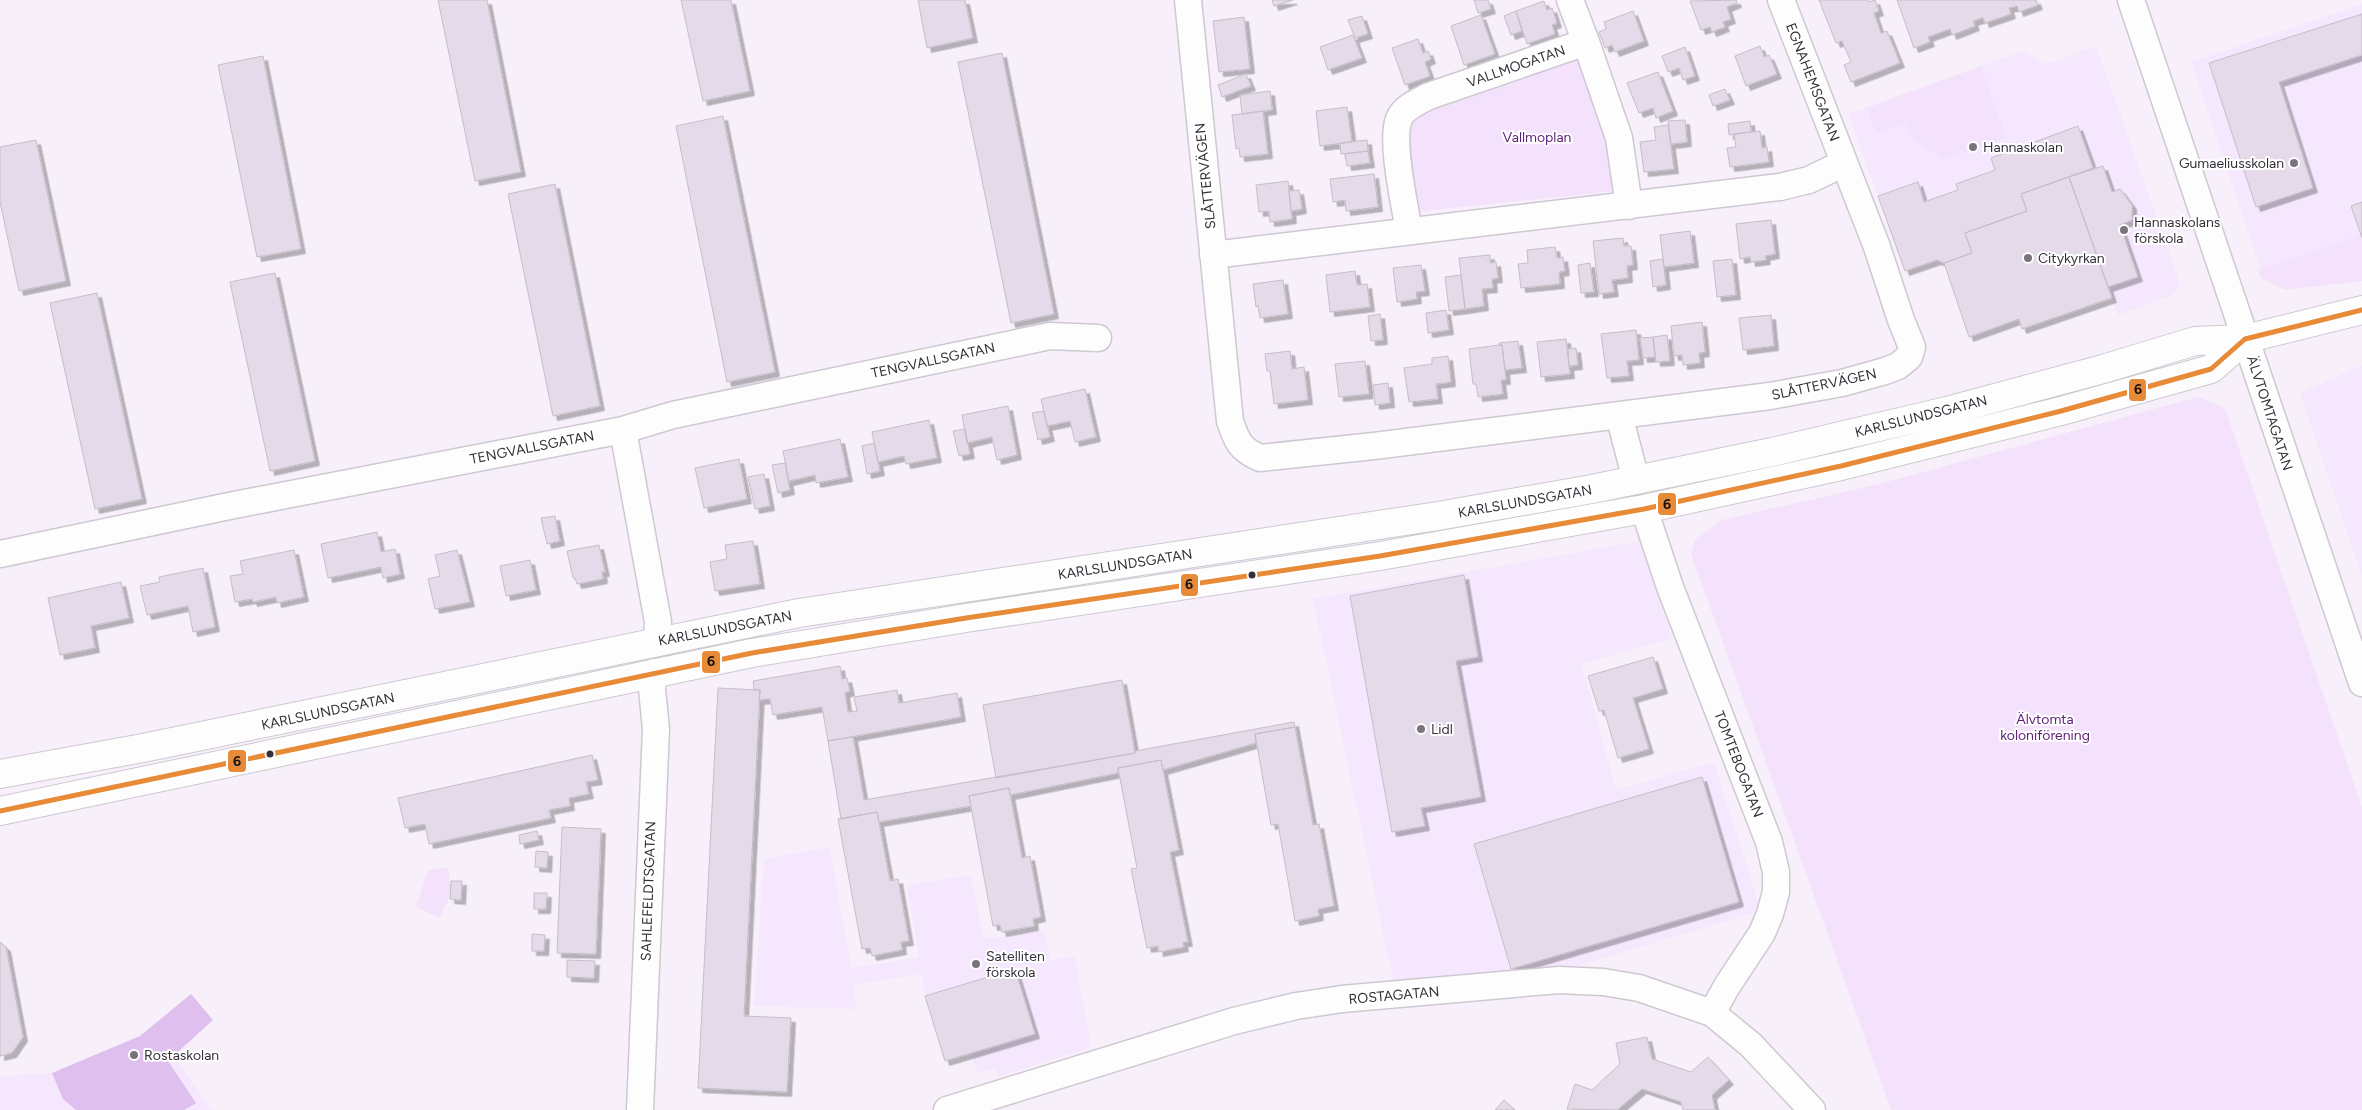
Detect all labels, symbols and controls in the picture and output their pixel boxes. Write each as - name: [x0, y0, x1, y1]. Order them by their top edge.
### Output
- street label: EGNAHEMSGATAN: [1782, 21, 1843, 144]
- street label: VALLMOGATAN: [1465, 42, 1568, 91]
- street label: SLÅTTERVÄGEN: [1191, 122, 1220, 230]
- park label: Vallmoplan: [1503, 129, 1572, 146]
- place label: Hannaskolan: [1983, 139, 2063, 156]
- marker: Hannaskolan: [1967, 141, 1979, 153]
- place label: Gumaeliusskolan: [2179, 155, 2284, 172]
- marker: Gumaeliusskolan: [2288, 157, 2300, 169]
- place label: Hannaskolans förskola: [2134, 214, 2220, 247]
- marker: Hannaskolans förskola: [2118, 224, 2130, 236]
- place label: Citykyrkan: [2038, 250, 2105, 267]
- marker: Citykyrkan: [2022, 252, 2034, 264]
- street label: TENGVALLSGATAN: [870, 339, 997, 382]
- street label: ÄLVTOMTAGATAN: [2243, 354, 2296, 473]
- street label: SLÅTTERVÄGEN: [1770, 365, 1878, 404]
- line badge: 6: [2128, 378, 2147, 402]
- text: 6: [2134, 381, 2142, 398]
- street label: KARLSLUNDSGATAN: [1853, 392, 1989, 441]
- street label: TENGVALLSGATAN: [469, 427, 596, 468]
- street label: KARLSLUNDSGATAN: [1457, 481, 1593, 522]
- line badge: 6: [1657, 492, 1677, 516]
- text: 6: [1663, 496, 1671, 513]
- street label: KARLSLUNDSGATAN: [1057, 545, 1193, 584]
- unlabelled marker: [1247, 570, 1257, 580]
- line badge: 6: [1180, 573, 1199, 597]
- text: 6: [1185, 576, 1193, 593]
- street label: KARLSLUNDSGATAN: [657, 607, 793, 650]
- line badge: 6: [701, 650, 721, 674]
- text: 6: [707, 653, 715, 670]
- street label: KARLSLUNDSGATAN: [260, 689, 396, 734]
- street label: TOMTEBOGATAN: [1710, 708, 1767, 820]
- park label: Älvtomta koloniförening: [2000, 711, 2090, 744]
- place label: Lidl: [1431, 721, 1453, 738]
- marker: Lidl: [1415, 723, 1427, 735]
- line badge: 6: [227, 749, 247, 773]
- unlabelled marker: [265, 749, 275, 759]
- text: 6: [233, 753, 241, 770]
- street label: SAHLEFELDTSGATAN: [638, 821, 659, 961]
- place label: Satelliten förskola: [986, 948, 1045, 981]
- marker: Satelliten förskola: [970, 958, 982, 970]
- street label: ROSTAGATAN: [1348, 983, 1440, 1008]
- place label: Rostaskolan: [144, 1047, 219, 1064]
- marker: Rostaskolan: [128, 1049, 140, 1061]

